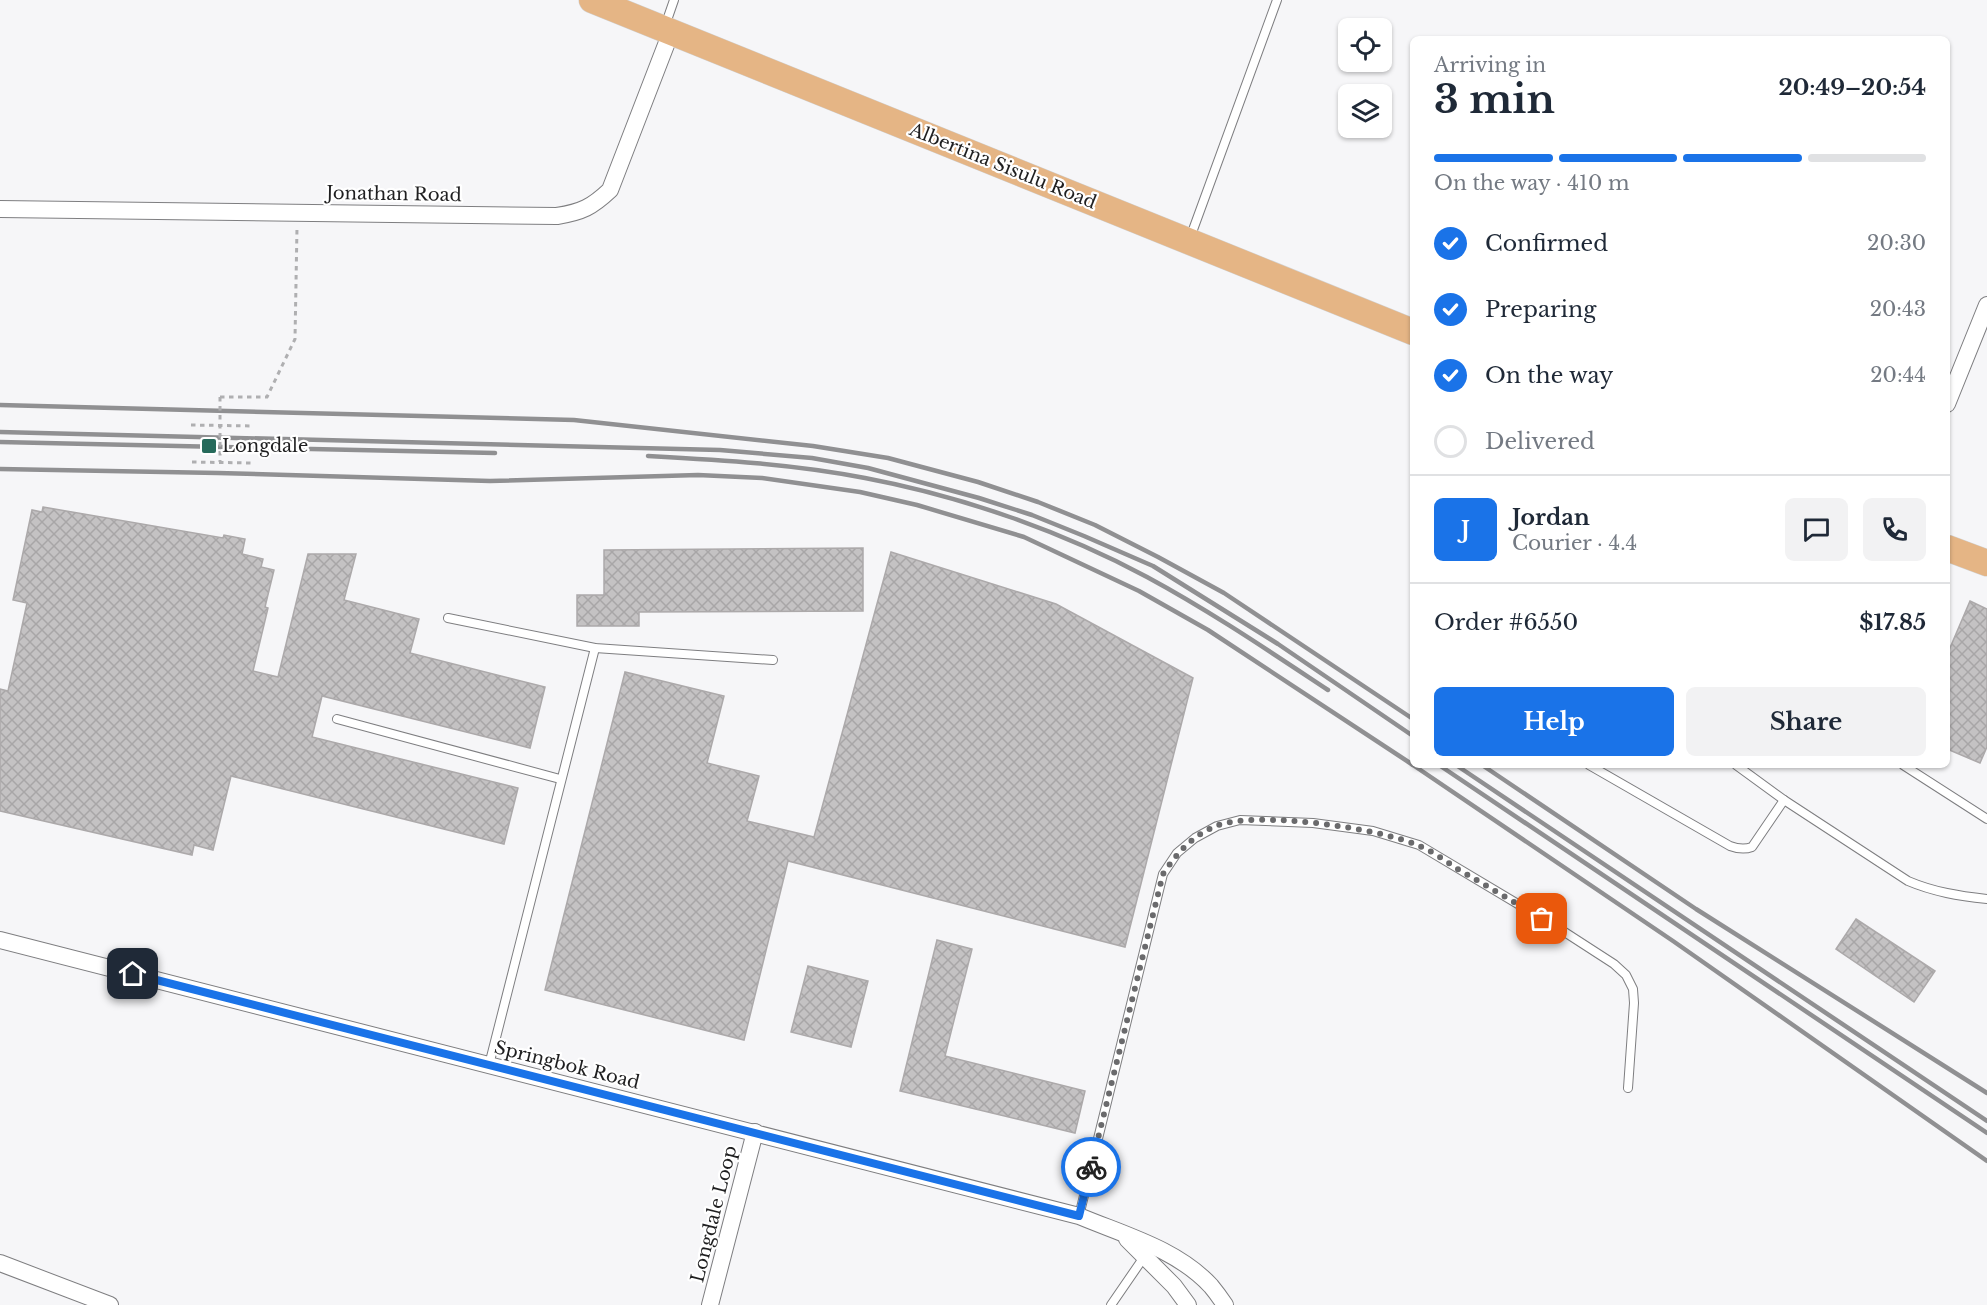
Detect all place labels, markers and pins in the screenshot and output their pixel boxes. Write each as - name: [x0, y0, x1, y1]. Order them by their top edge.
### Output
- place label: Longdale: [222, 435, 308, 457]
- marker: Longdale: [200, 437, 218, 455]
- pin: [1516, 893, 1567, 944]
- pin: [107, 948, 158, 999]

